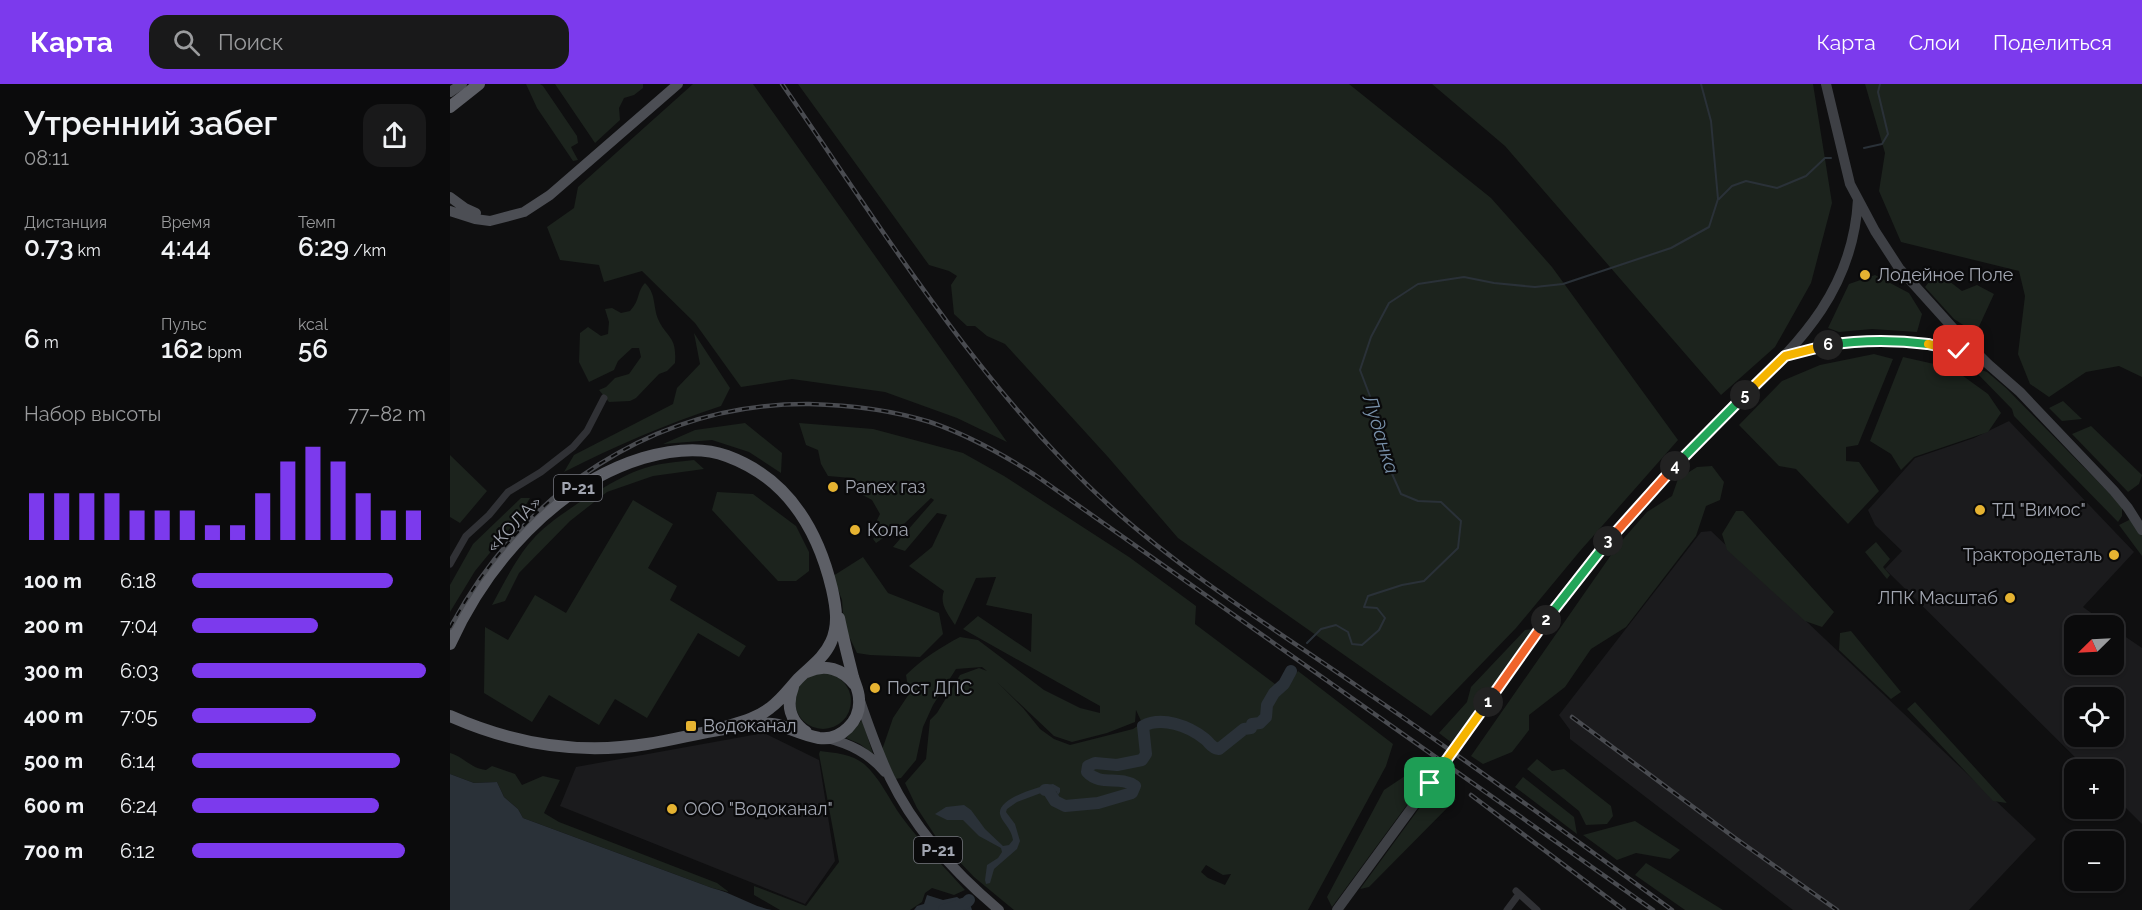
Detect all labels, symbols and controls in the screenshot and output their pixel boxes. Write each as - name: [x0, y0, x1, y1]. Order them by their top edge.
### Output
- search box: [149, 15, 569, 69]
- text: Карта: [30, 26, 113, 59]
- icon: search: [170, 26, 203, 59]
- text: Поиск: [218, 29, 283, 55]
- text: Карта: [1817, 30, 1876, 55]
- text: Слои: [1909, 30, 1960, 55]
- text: Поделиться: [1993, 30, 2112, 55]
- text: Утренний забег: [24, 104, 277, 143]
- button: share: [363, 104, 426, 167]
- text: 08:11: [24, 146, 69, 170]
- text: Дистанция: [24, 213, 107, 232]
- text: Время: [161, 213, 210, 232]
- text: Темп: [298, 213, 336, 232]
- text: 0.73: [24, 232, 73, 262]
- text: 4:44: [161, 232, 211, 262]
- text: 6:29: [298, 232, 349, 262]
- text: km: [73, 241, 101, 260]
- text: /km: [349, 241, 386, 260]
- place label: Лодейное Поле: [1877, 264, 2014, 285]
- marker: Лодейное Поле: [1858, 268, 1872, 282]
- text: Пульс: [161, 315, 207, 334]
- text: kcal: [298, 315, 328, 334]
- text: 6: [24, 324, 40, 354]
- pin: [1933, 325, 1984, 376]
- pin: 6: [1813, 330, 1843, 360]
- text: m: [40, 333, 59, 352]
- text: 162: [161, 334, 203, 364]
- text: 56: [298, 334, 328, 364]
- icon: check: [1942, 334, 1975, 367]
- text: 6: [1823, 335, 1833, 354]
- text: bpm: [203, 343, 242, 362]
- pin: 5: [1730, 380, 1760, 410]
- text: 5: [1741, 385, 1749, 404]
- water label: Луданка: [1357, 390, 1404, 477]
- text: Набор высоты: [24, 402, 161, 426]
- text: 77–82 m: [348, 402, 426, 426]
- pin: 4: [1660, 451, 1690, 481]
- text: 4: [1670, 456, 1680, 475]
- road number: Р-21: [554, 475, 602, 501]
- place label: Panex газ: [845, 476, 926, 497]
- marker: Panex газ: [826, 480, 840, 494]
- street label: «КОЛА»: [482, 491, 546, 556]
- place label: ТД "Вимос": [1992, 499, 2086, 520]
- marker: ТД "Вимос": [1973, 503, 1987, 517]
- place label: Кола: [867, 519, 909, 540]
- marker: Кола: [848, 523, 862, 537]
- pin: 3: [1593, 526, 1623, 556]
- text: 3: [1604, 531, 1612, 550]
- place label: Трактородеталь: [1963, 544, 2102, 565]
- marker: Трактородеталь: [2107, 548, 2121, 562]
- text: 100 m: [24, 569, 82, 593]
- text: 6:18: [120, 569, 156, 593]
- place label: ЛПК Масштаб: [1877, 587, 1998, 608]
- marker: ЛПК Масштаб: [2003, 591, 2017, 605]
- pin: 2: [1531, 605, 1561, 635]
- text: 2: [1541, 610, 1551, 629]
- text: 200 m: [24, 614, 83, 638]
- text: 7:04: [120, 614, 158, 638]
- north arrow: [2064, 615, 2124, 675]
- map controls: [2064, 615, 2124, 891]
- text: 300 m: [24, 659, 83, 683]
- text: 6:03: [120, 659, 159, 683]
- place label: Пост ДПС: [887, 677, 972, 698]
- marker: Пост ДПС: [868, 681, 882, 695]
- pin: 1: [1473, 687, 1503, 717]
- button: locate: [2064, 687, 2124, 747]
- text: 1: [1484, 692, 1492, 711]
- text: 400 m: [24, 704, 83, 728]
- text: 7:05: [120, 704, 158, 728]
- place label: Водоканал: [703, 715, 797, 736]
- marker: Водоканал: [684, 719, 698, 733]
- text: 500 m: [24, 749, 83, 773]
- text: 6:14: [120, 749, 155, 773]
- pin: [1404, 757, 1455, 808]
- button: +: [2064, 759, 2124, 819]
- icon: arrive: [1413, 766, 1446, 799]
- text: 600 m: [24, 794, 84, 818]
- text: 6:24: [120, 794, 157, 818]
- place label: ООО "Водоканал": [684, 798, 833, 819]
- marker: ООО "Водоканал": [665, 802, 679, 816]
- button: −: [2064, 831, 2124, 891]
- road number: Р-21: [914, 837, 962, 863]
- text: 700 m: [24, 839, 83, 863]
- text: 6:12: [120, 839, 155, 863]

